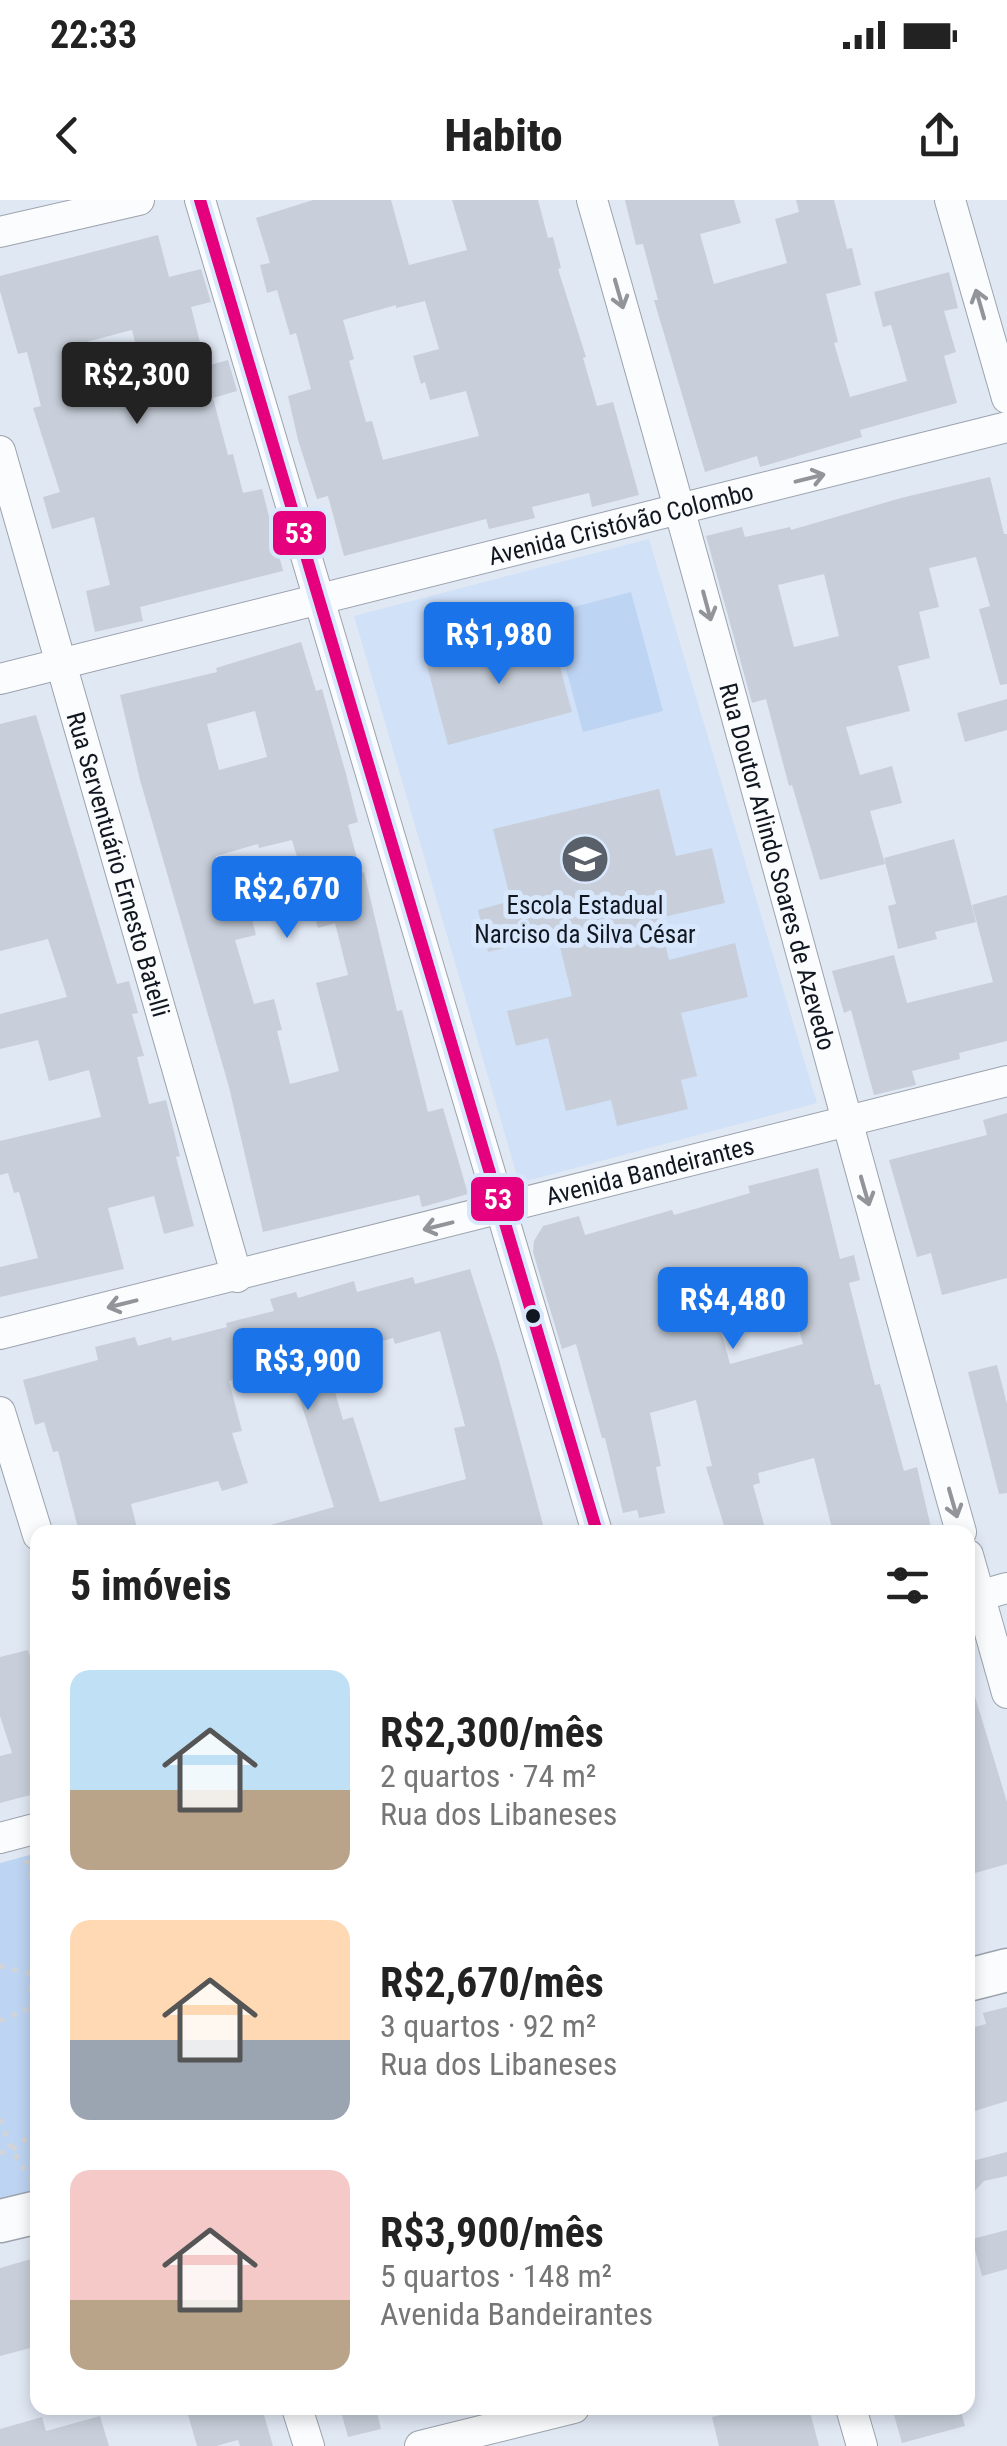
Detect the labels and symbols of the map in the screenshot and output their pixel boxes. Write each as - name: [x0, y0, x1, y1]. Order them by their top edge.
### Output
- one-way arrow: [611, 277, 629, 309]
- one-way arrow: [970, 289, 988, 320]
- pin: R$2,300: [45, 342, 229, 427]
- one-way arrow: [794, 467, 825, 486]
- street label: Avenida Cristóvão Colombo: [485, 477, 757, 571]
- line badge: 53: [271, 509, 328, 557]
- text: 53: [285, 517, 313, 550]
- one-way arrow: [699, 590, 718, 622]
- pin: R$1,980: [407, 602, 591, 687]
- street label: Rua Doutor Arlindo Soares de Azevedo: [713, 680, 841, 1054]
- street label: Rua Serventuário Ernesto Batelli: [61, 709, 176, 1020]
- school or university icon: Escola Estadual Narciso da Silva César: [559, 833, 611, 885]
- pin: R$2,670: [195, 856, 379, 941]
- place label: Escola Estadual Narciso da Silva César: [474, 891, 696, 949]
- street label: Avenida Bandeirantes: [543, 1131, 757, 1211]
- one-way arrow: [856, 1174, 875, 1206]
- line badge: 53: [469, 1175, 526, 1223]
- text: 53: [484, 1183, 512, 1216]
- one-way arrow: [422, 1217, 454, 1236]
- pin: R$4,480: [641, 1267, 825, 1352]
- one-way arrow: [107, 1296, 138, 1315]
- unlabelled marker: [523, 1306, 543, 1326]
- pin: R$3,900: [216, 1328, 400, 1413]
- one-way arrow: [945, 1487, 963, 1519]

